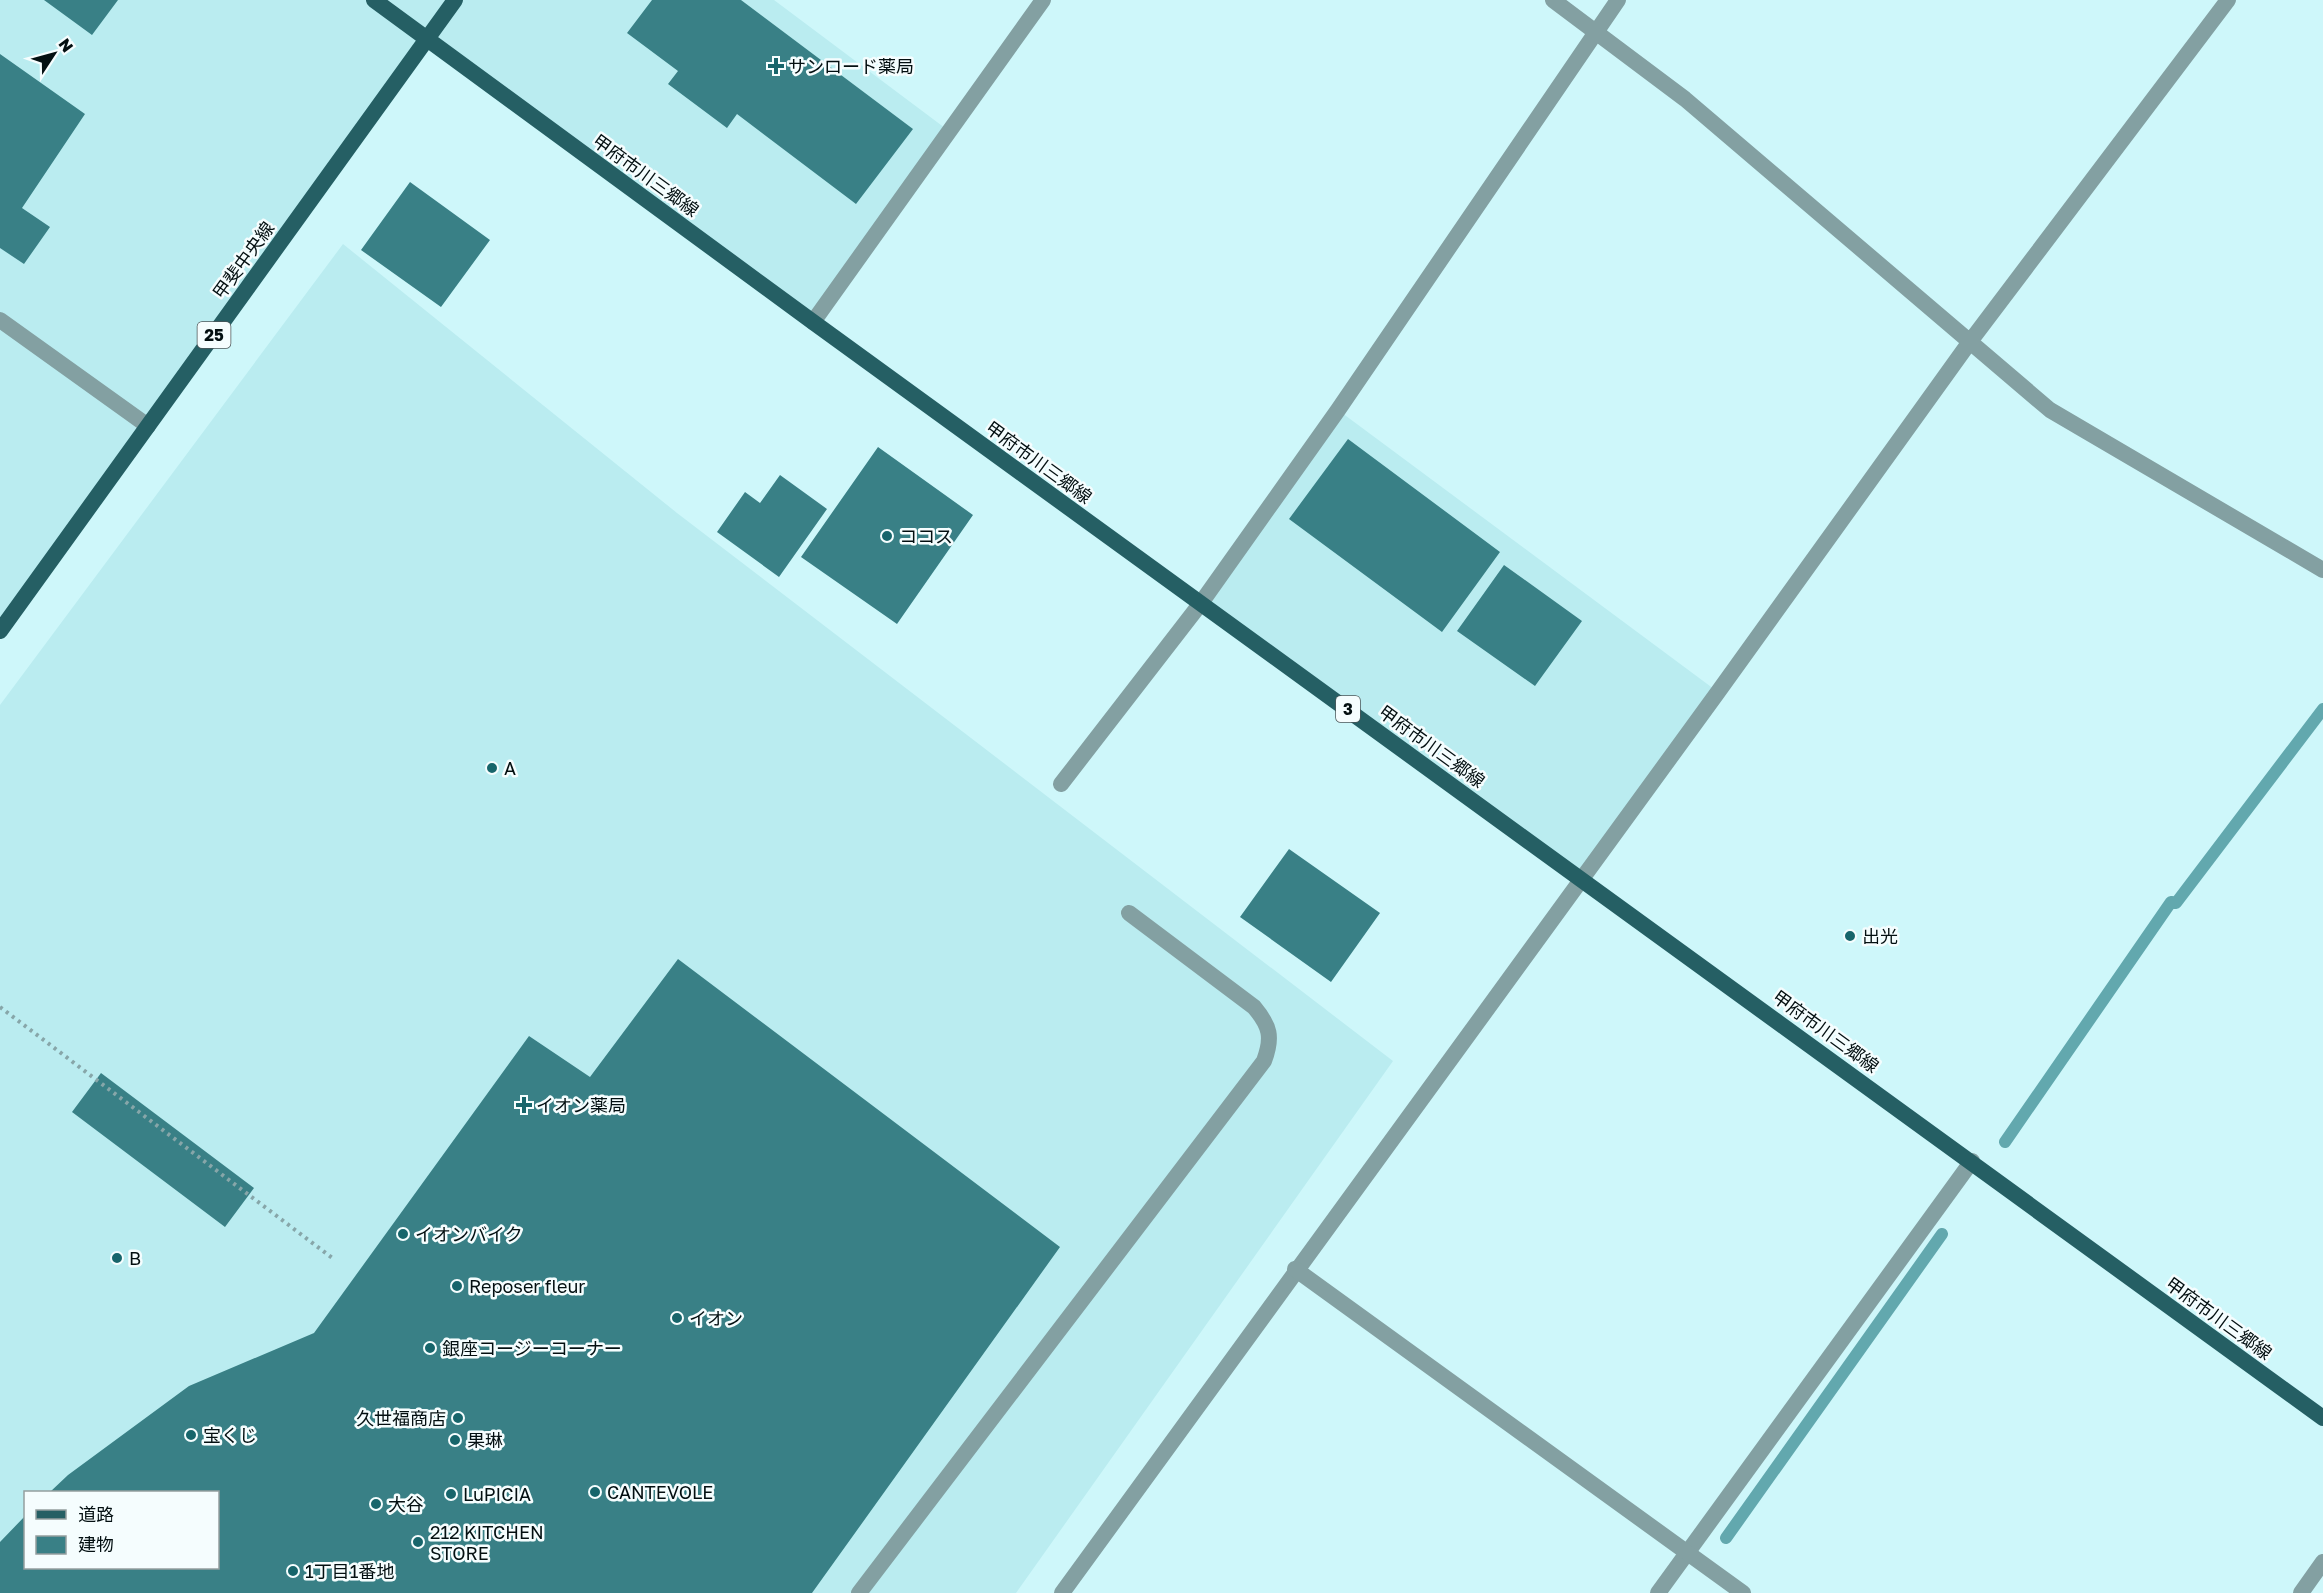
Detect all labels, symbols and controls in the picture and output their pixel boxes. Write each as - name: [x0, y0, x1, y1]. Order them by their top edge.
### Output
- north arrow: [24, 24, 84, 84]
- text: N: [54, 34, 78, 56]
- place label: サンロード薬局: [788, 55, 914, 77]
- marker: サンロード薬局: [769, 59, 783, 73]
- street label: 甲府市川三郷線: [589, 129, 703, 221]
- street label: 甲斐中央線: [208, 217, 278, 303]
- road number: 25: [198, 322, 230, 348]
- street label: 甲府市川三郷線: [982, 416, 1096, 508]
- place label: ココス: [899, 525, 953, 547]
- marker: ココス: [880, 529, 894, 543]
- road number: 3: [1336, 696, 1360, 722]
- street label: 甲府市川三郷線: [1375, 700, 1489, 792]
- place label: A: [504, 757, 516, 779]
- marker: A: [485, 761, 499, 775]
- place label: 出光: [1862, 925, 1898, 947]
- marker: 出光: [1843, 929, 1857, 943]
- street label: 甲府市川三郷線: [1769, 985, 1883, 1077]
- place label: イオン薬局: [536, 1094, 626, 1116]
- marker: イオン薬局: [517, 1098, 531, 1112]
- place label: イオンバイク: [415, 1223, 523, 1245]
- marker: イオンバイク: [396, 1227, 410, 1241]
- place label: B: [129, 1247, 141, 1269]
- marker: B: [110, 1251, 124, 1265]
- street label: 甲府市川三郷線: [2162, 1272, 2276, 1364]
- place label: Reposer fleur: [469, 1275, 585, 1297]
- marker: Reposer fleur: [450, 1279, 464, 1293]
- place label: イオン: [689, 1307, 743, 1329]
- marker: イオン: [670, 1311, 684, 1325]
- place label: 銀座コージーコーナー: [442, 1337, 622, 1359]
- marker: 銀座コージーコーナー: [423, 1341, 437, 1355]
- place label: 久世福商店: [356, 1407, 446, 1429]
- marker: 久世福商店: [451, 1411, 465, 1425]
- place label: 宝くじ: [203, 1424, 257, 1446]
- marker: 宝くじ: [184, 1428, 198, 1442]
- place label: 果琳: [467, 1429, 503, 1451]
- marker: 果琳: [448, 1433, 462, 1447]
- place label: CANTEVOLE: [607, 1481, 713, 1503]
- place label: LuPICIA: [463, 1483, 531, 1505]
- marker: CANTEVOLE: [588, 1485, 602, 1499]
- marker: LuPICIA: [444, 1487, 458, 1501]
- legend: [24, 1491, 219, 1569]
- place label: 大谷: [388, 1493, 424, 1515]
- marker: 大谷: [369, 1497, 383, 1511]
- text: 道路: [78, 1503, 114, 1525]
- place label: 212 KITCHEN STORE: [430, 1521, 544, 1564]
- text: 建物: [78, 1533, 114, 1555]
- marker: 212 KITCHEN STORE: [411, 1535, 425, 1549]
- place label: 1丁目1番地: [305, 1560, 394, 1582]
- marker: 1丁目1番地: [286, 1564, 300, 1578]

